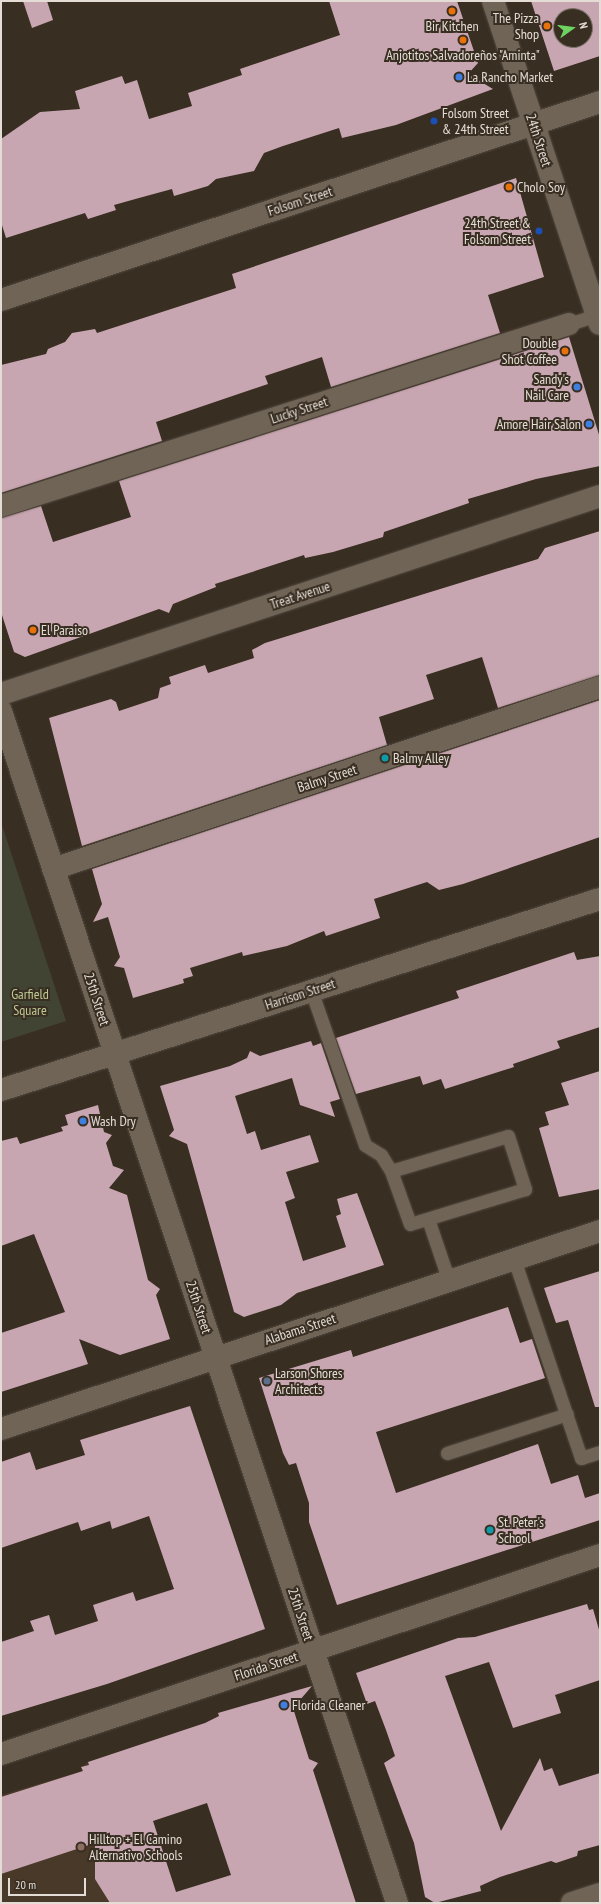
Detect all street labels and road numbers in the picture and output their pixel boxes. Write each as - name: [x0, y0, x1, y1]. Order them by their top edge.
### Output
- street label: 24th Street: [523, 111, 555, 169]
- street label: Folsom Street: [266, 183, 334, 219]
- street label: Lucky Street: [268, 393, 330, 427]
- street label: Treat Avenue: [268, 577, 332, 613]
- street label: Balmy Street: [295, 760, 359, 796]
- street label: 25th Street: [81, 970, 113, 1028]
- street label: Harrison Street: [263, 975, 337, 1013]
- street label: 25th Street: [183, 1278, 215, 1336]
- street label: Alabama Street: [262, 1310, 338, 1348]
- street label: 25th Street: [285, 1585, 317, 1643]
- street label: Florida Street: [232, 1648, 300, 1684]

